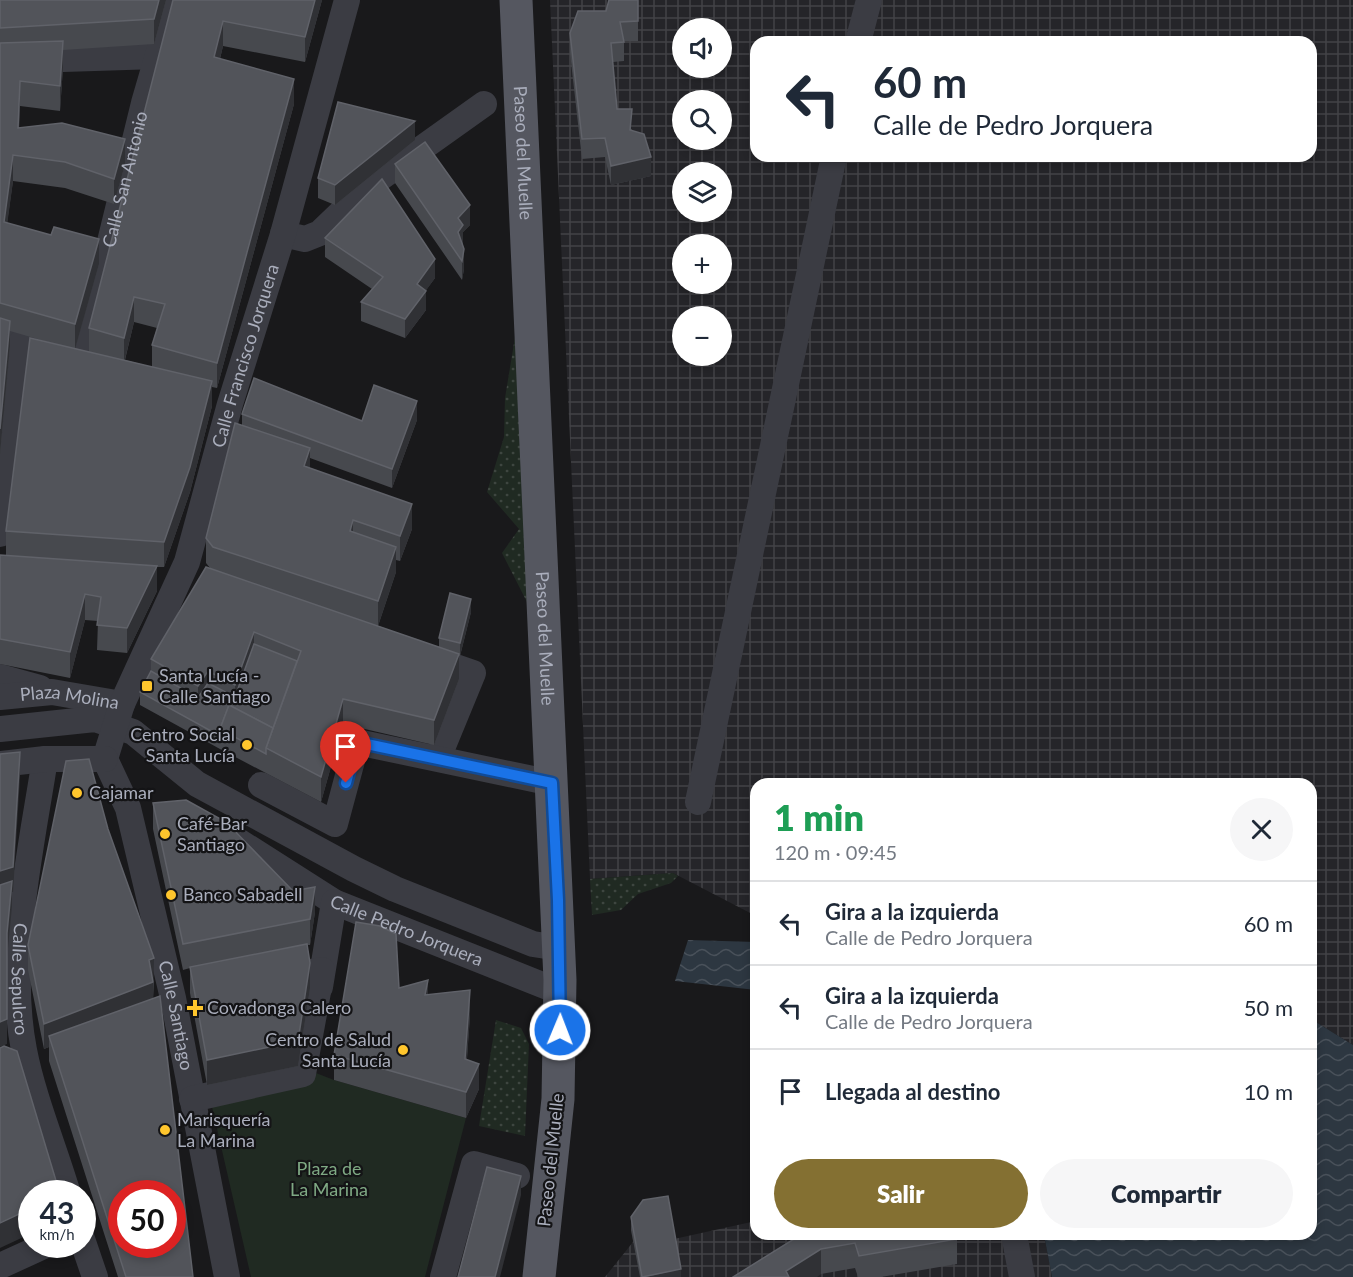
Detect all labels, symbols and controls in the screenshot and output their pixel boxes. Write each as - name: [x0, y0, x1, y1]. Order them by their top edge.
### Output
- map controls: [672, 18, 732, 366]
- button: sound: [672, 18, 732, 78]
- text: 60 m: [873, 57, 967, 107]
- icon: left: [774, 60, 852, 138]
- street label: Paseo del Muelle: [510, 85, 538, 220]
- button: search: [672, 90, 732, 150]
- text: Calle de Pedro Jorquera: [873, 108, 1153, 141]
- street label: Calle San Antonio: [97, 109, 152, 250]
- button: layers: [672, 162, 732, 222]
- button: +: [672, 234, 732, 294]
- street label: Calle Francisco Jorquera: [207, 261, 283, 450]
- button: −: [672, 306, 732, 366]
- street label: Paseo del Muelle: [532, 571, 560, 706]
- place label: Santa Lucía - Calle Santiago: [159, 664, 271, 707]
- marker: Santa Lucía - Calle Santiago: [140, 679, 154, 693]
- street label: Plaza Molina: [19, 680, 121, 713]
- pin: [320, 721, 371, 783]
- place label: Centro Social Santa Lucía: [130, 723, 235, 766]
- icon: arrive: [329, 730, 362, 763]
- marker: Centro Social Santa Lucía: [240, 738, 254, 752]
- place label: Cajamar: [89, 781, 154, 803]
- marker: Cajamar: [70, 786, 84, 800]
- text: 1 min: [774, 795, 864, 839]
- button: close: [1230, 798, 1293, 861]
- place label: Café-Bar Santiago: [177, 812, 247, 855]
- marker: Café-Bar Santiago: [158, 827, 172, 841]
- text: 120 m · 09:45: [774, 840, 897, 864]
- place label: Banco Sabadell: [183, 883, 302, 905]
- marker: Banco Sabadell: [164, 888, 178, 902]
- street label: Calle Pedro Jorquera: [327, 890, 487, 970]
- text: Gira a la izquierda: [825, 898, 999, 925]
- icon: left: [774, 907, 807, 940]
- text: 60 m: [1244, 910, 1293, 937]
- street label: Calle Sepulcro: [8, 922, 33, 1036]
- text: Calle de Pedro Jorquera: [825, 925, 1033, 949]
- street label: Calle Santiago: [154, 958, 199, 1072]
- text: Gira a la izquierda: [825, 982, 999, 1009]
- icon: left: [774, 991, 807, 1024]
- text: 50 m: [1244, 994, 1293, 1021]
- place label: Covadonga Calero: [207, 996, 351, 1018]
- position arrow: [528, 998, 592, 1062]
- marker: Covadonga Calero: [188, 1001, 202, 1015]
- text: Calle de Pedro Jorquera: [825, 1009, 1033, 1033]
- place label: Centro de Salud Santa Lucía: [265, 1028, 391, 1071]
- marker: Centro de Salud Santa Lucía: [396, 1043, 410, 1057]
- icon: arrive: [774, 1075, 807, 1108]
- text: Llegada al destino: [825, 1078, 1001, 1105]
- text: 10 m: [1244, 1078, 1293, 1105]
- street label: Paseo del Muelle: [532, 1092, 568, 1228]
- place label: Marisquería La Marina: [177, 1108, 271, 1151]
- marker: Marisquería La Marina: [158, 1123, 172, 1137]
- park label: Plaza de La Marina: [290, 1157, 368, 1200]
- button: Salir: [774, 1159, 1028, 1228]
- button: Compartir: [1040, 1159, 1293, 1228]
- speed limit sign: 50: [108, 1180, 186, 1258]
- text: 43: [40, 1194, 74, 1230]
- text: km/h: [39, 1225, 75, 1243]

